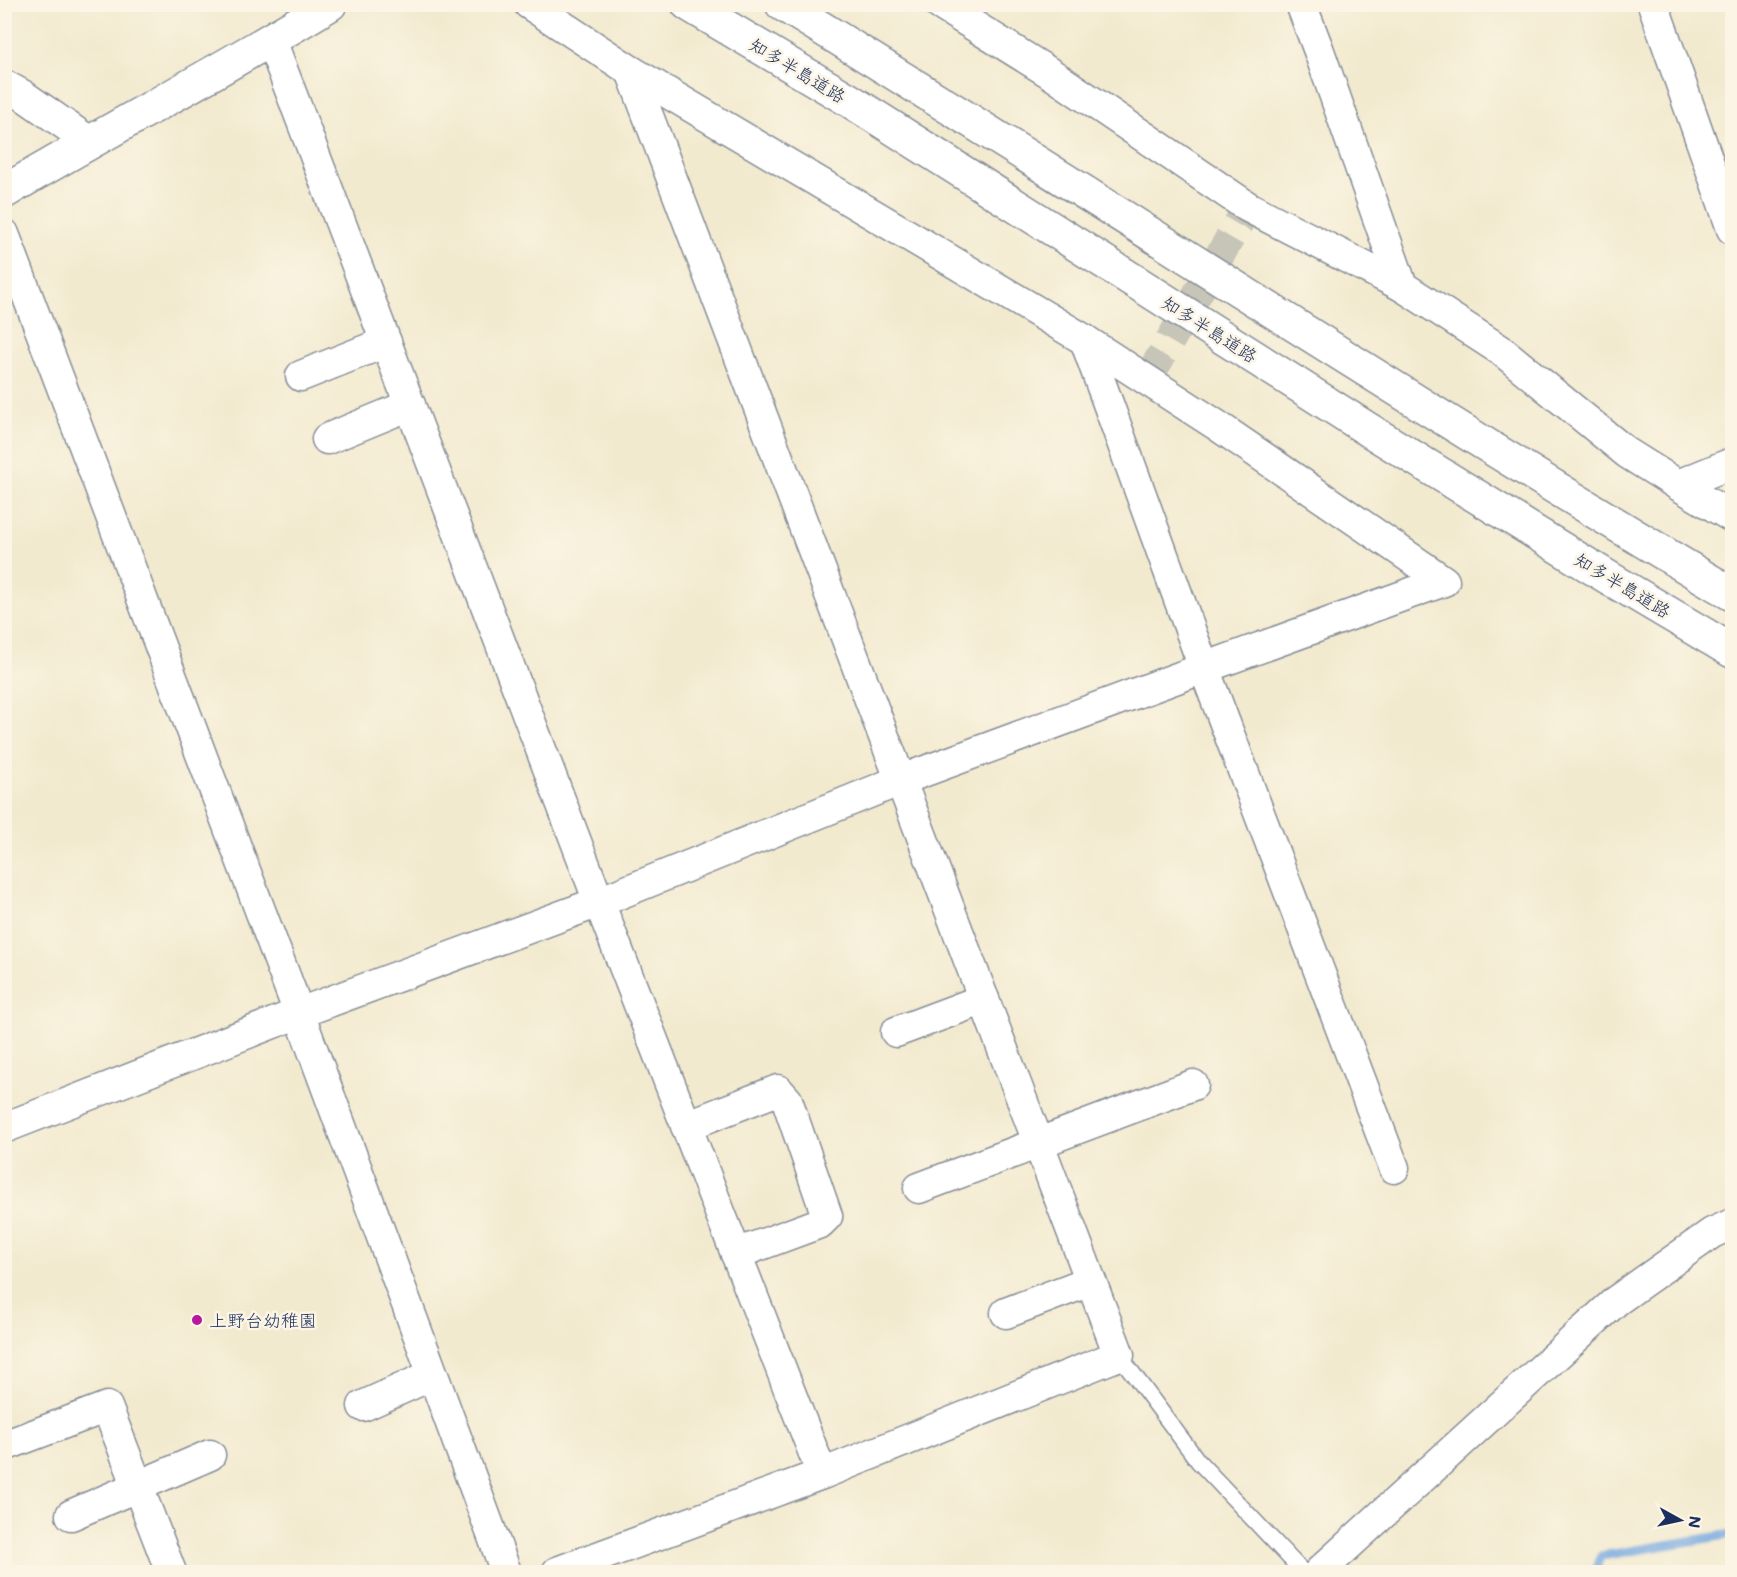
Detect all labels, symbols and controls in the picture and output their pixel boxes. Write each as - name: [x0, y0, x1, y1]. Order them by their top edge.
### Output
- street label: 知多半島道路: [746, 32, 850, 108]
- street label: 知多半島道路: [1158, 290, 1262, 368]
- street label: 知多半島道路: [1571, 547, 1675, 623]
- place label: 上野台幼稚園: [209, 1308, 317, 1332]
- marker: 上野台幼稚園: [190, 1313, 204, 1327]
- north arrow: [1650, 1490, 1710, 1550]
- text: N: [1684, 1515, 1707, 1530]

